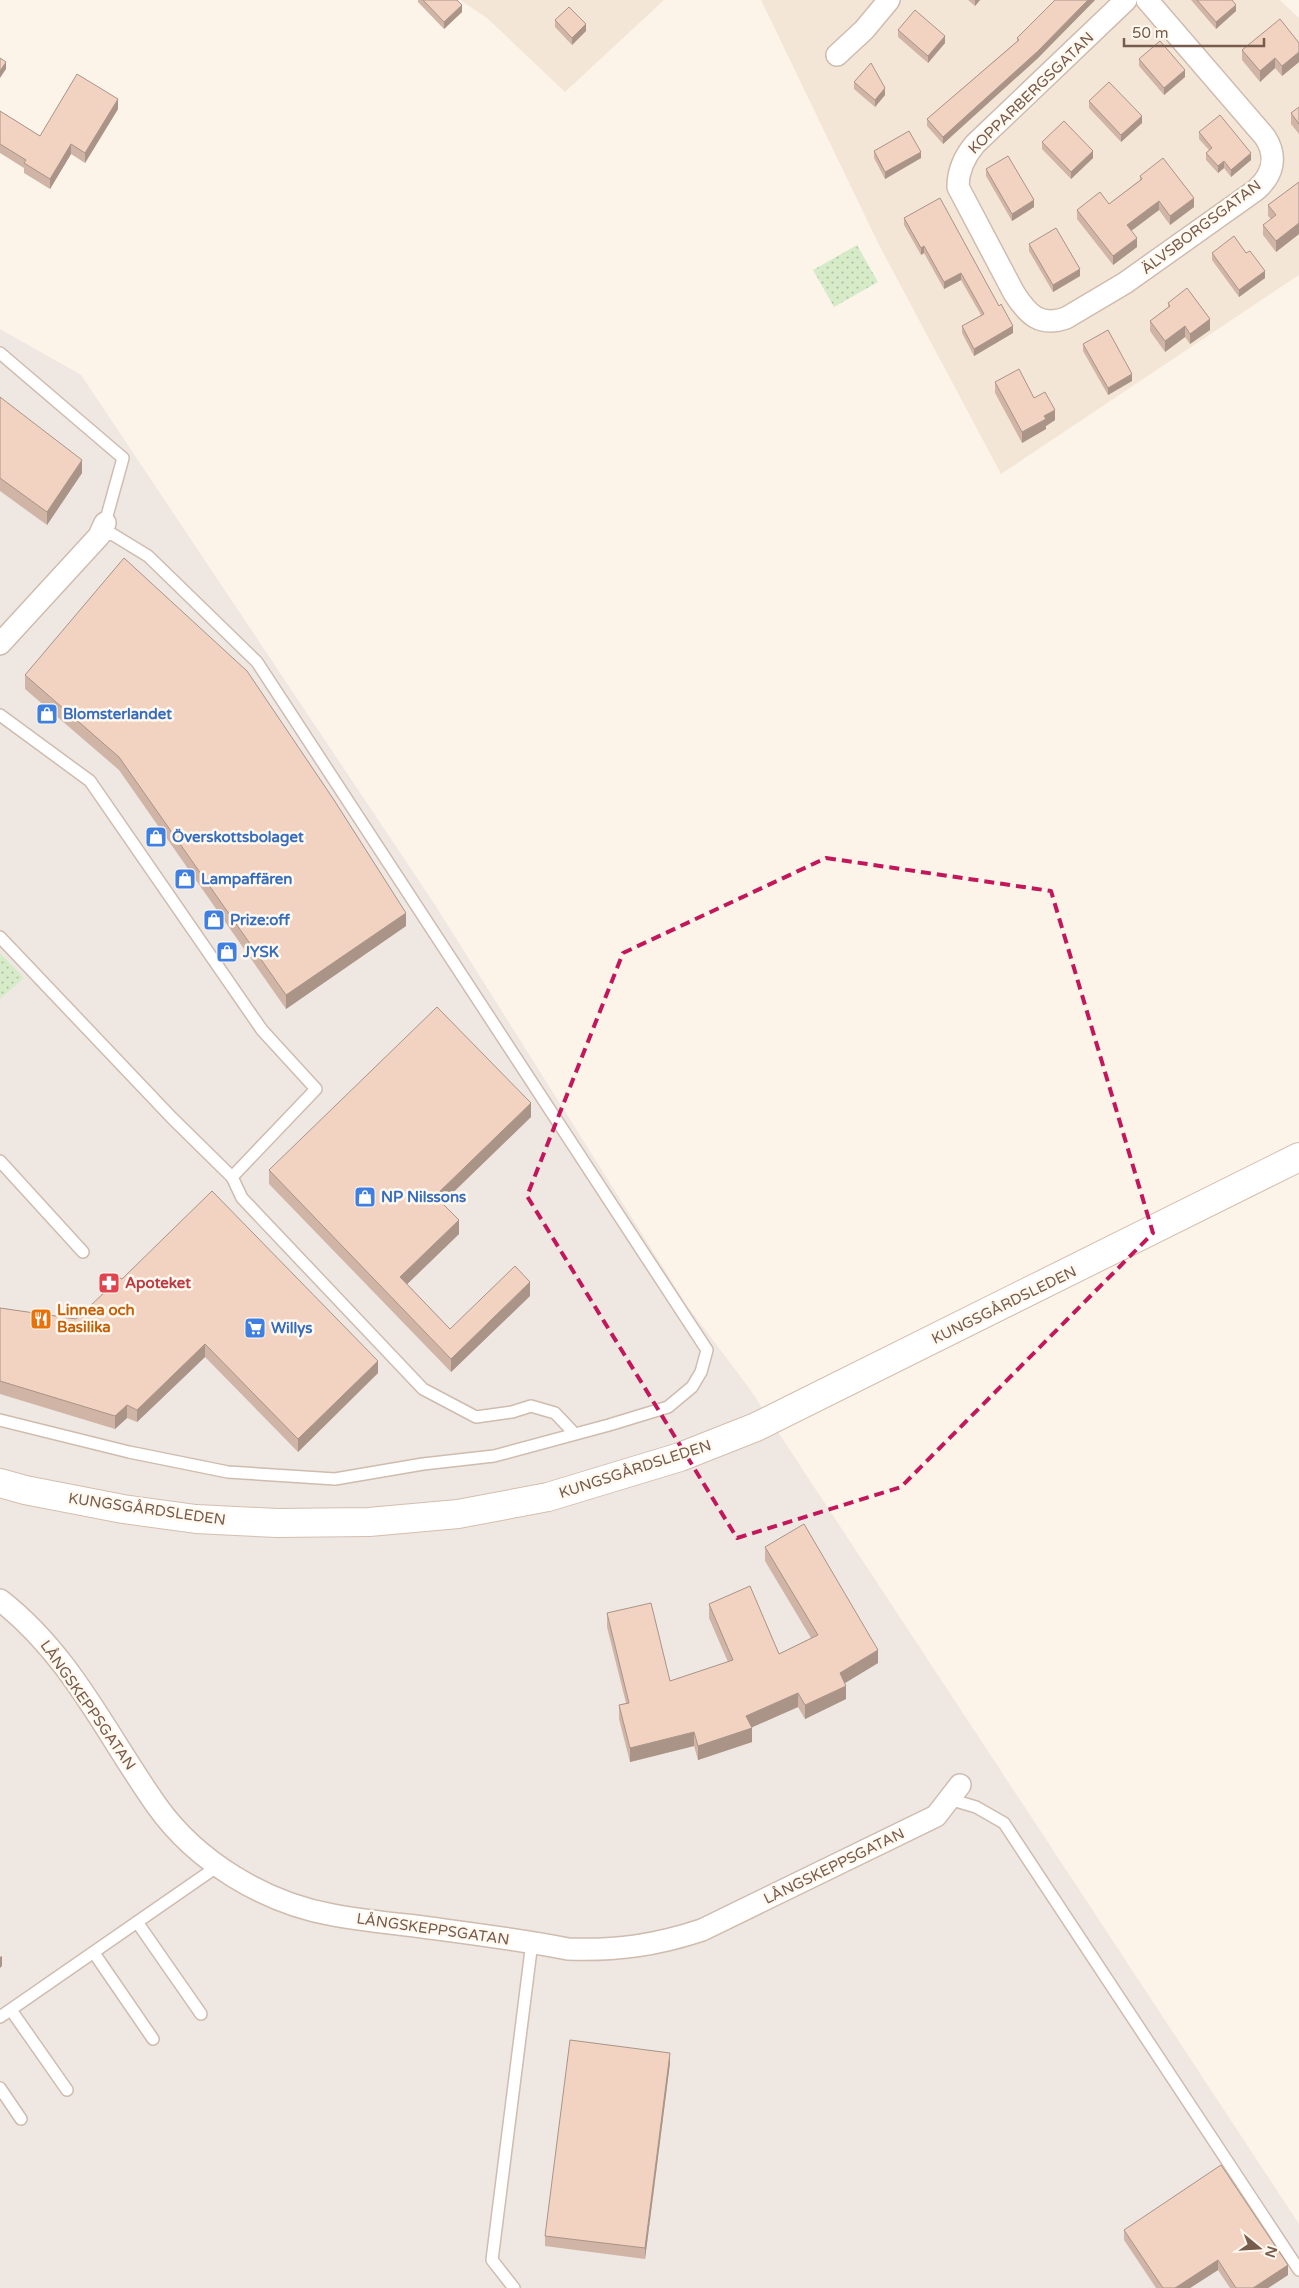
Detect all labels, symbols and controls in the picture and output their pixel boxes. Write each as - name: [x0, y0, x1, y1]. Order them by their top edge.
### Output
- scale bar: [1124, 15, 1264, 47]
- text: 50 m: [1132, 24, 1169, 42]
- street label: KOPPARBERGSGATAN: [965, 28, 1097, 158]
- street label: ÄLVSBORGSGATAN: [1137, 176, 1265, 278]
- shop icon: Blomsterlandet: [35, 702, 59, 726]
- place label: Blomsterlandet: [63, 705, 172, 723]
- shop icon: Överskottsbolaget: [144, 825, 168, 849]
- place label: Överskottsbolaget: [172, 828, 304, 847]
- shop icon: Lampaffären: [173, 867, 197, 891]
- place label: Lampaffären: [201, 870, 293, 889]
- shop icon: Prize:off: [202, 908, 226, 932]
- place label: Prize:off: [230, 911, 290, 929]
- shop icon: JYSK: [215, 940, 239, 964]
- place label: JYSK: [242, 943, 279, 961]
- shop icon: NP Nilssons: [353, 1185, 377, 1209]
- place label: NP Nilssons: [381, 1188, 466, 1206]
- street label: KUNGSGÅRDSLEDEN: [929, 1262, 1079, 1348]
- pharmacy icon: Apoteket: [97, 1271, 121, 1295]
- place label: Apoteket: [125, 1274, 191, 1293]
- place label: Linnea och Basilika: [57, 1301, 135, 1336]
- restaurant icon: Linnea och Basilika: [29, 1307, 53, 1331]
- supermarket icon: Willys: [243, 1316, 267, 1340]
- place label: Willys: [271, 1319, 312, 1338]
- street label: KUNGSGÅRDSLEDEN: [557, 1436, 713, 1502]
- street label: KUNGSGÅRDSLEDEN: [67, 1489, 227, 1529]
- street label: LÅNGSKEPPSGATAN: [36, 1637, 140, 1773]
- street label: LÅNGSKEPPSGATAN: [761, 1824, 907, 1908]
- street label: LÅNGSKEPPSGATAN: [355, 1909, 511, 1949]
- north arrow: [1234, 2223, 1284, 2273]
- text: N: [1261, 2244, 1281, 2260]

